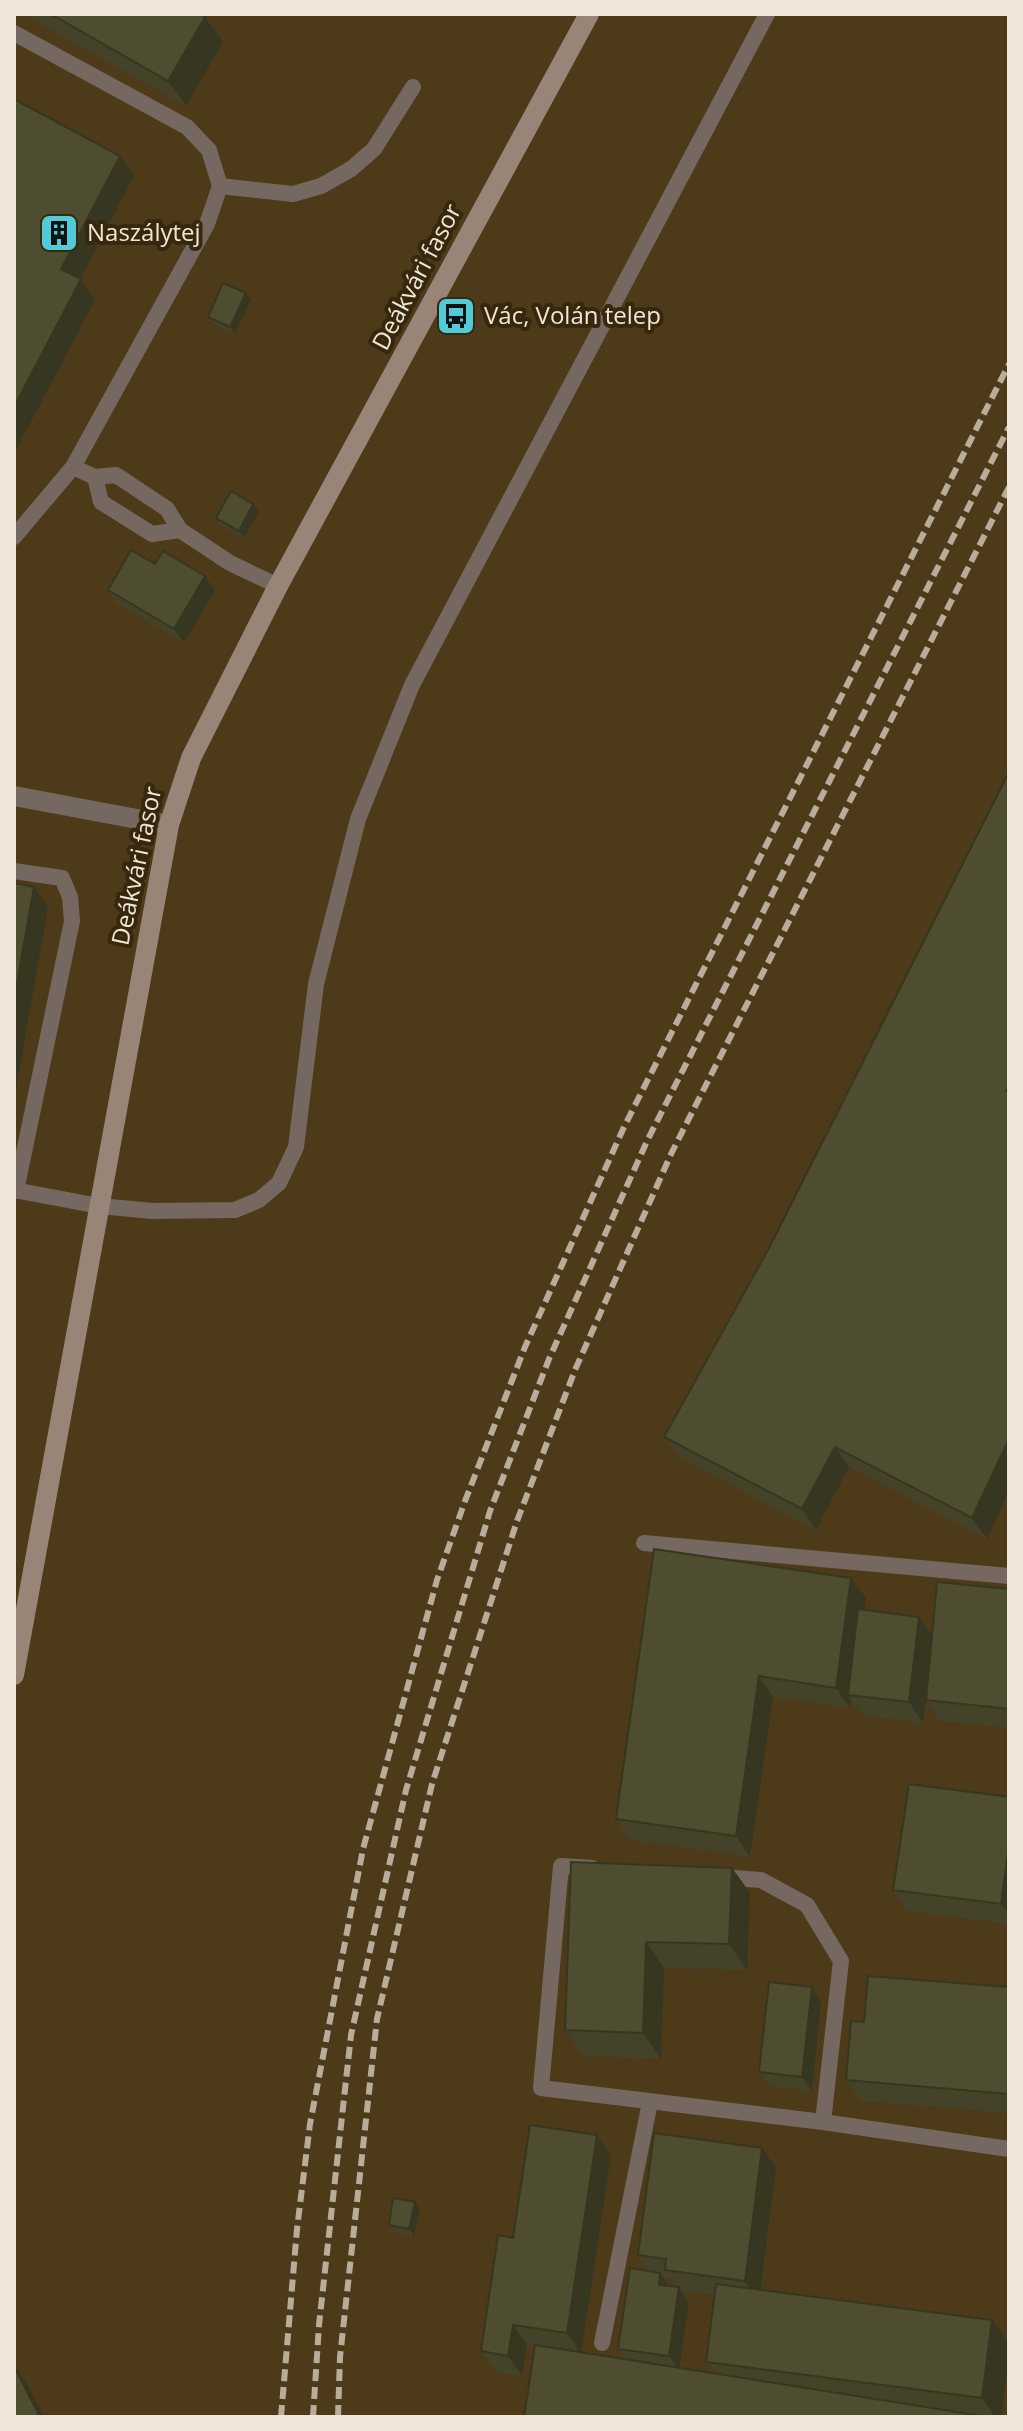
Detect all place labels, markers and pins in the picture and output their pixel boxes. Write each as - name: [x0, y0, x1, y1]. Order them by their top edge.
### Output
- building icon: Naszálytej: [38, 212, 80, 254]
- place label: Naszálytej: [87, 215, 201, 248]
- bus stop icon: Vác, Volán telep: [435, 295, 477, 337]
- place label: Vác, Volán telep: [484, 298, 661, 331]

